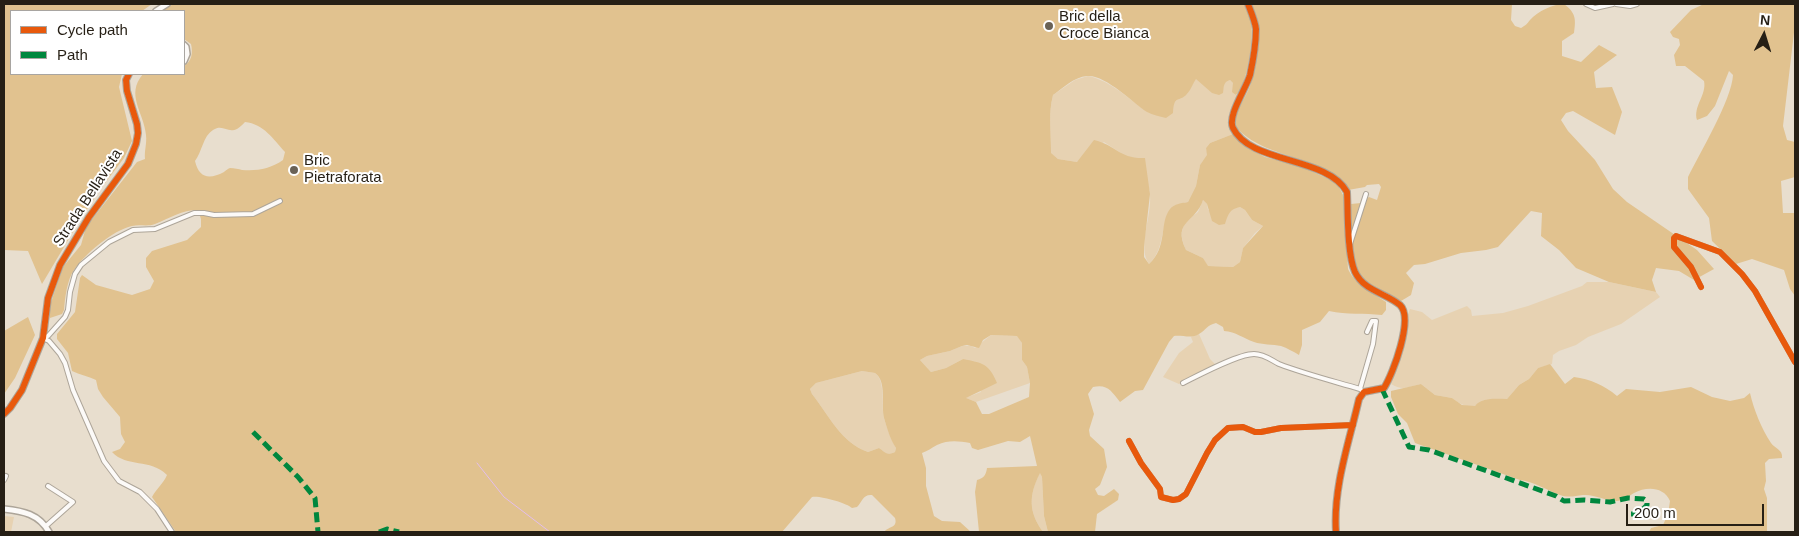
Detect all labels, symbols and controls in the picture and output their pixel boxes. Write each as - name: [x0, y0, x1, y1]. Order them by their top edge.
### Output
- place label: Bric della Croce Bianca: [1059, 8, 1149, 43]
- legend: [10, 10, 185, 75]
- north arrow: [1739, 10, 1789, 60]
- text: N: [1760, 12, 1771, 28]
- marker: Bric della Croce Bianca: [1043, 20, 1055, 32]
- text: Cycle path: [57, 21, 128, 38]
- text: Path: [57, 46, 88, 63]
- street label: Strada Bellavista: [50, 146, 126, 250]
- place label: Bric Pietraforata: [304, 152, 382, 187]
- marker: Bric Pietraforata: [288, 164, 300, 176]
- scale bar: [1629, 494, 1766, 526]
- text: 200 m: [1634, 504, 1676, 521]

